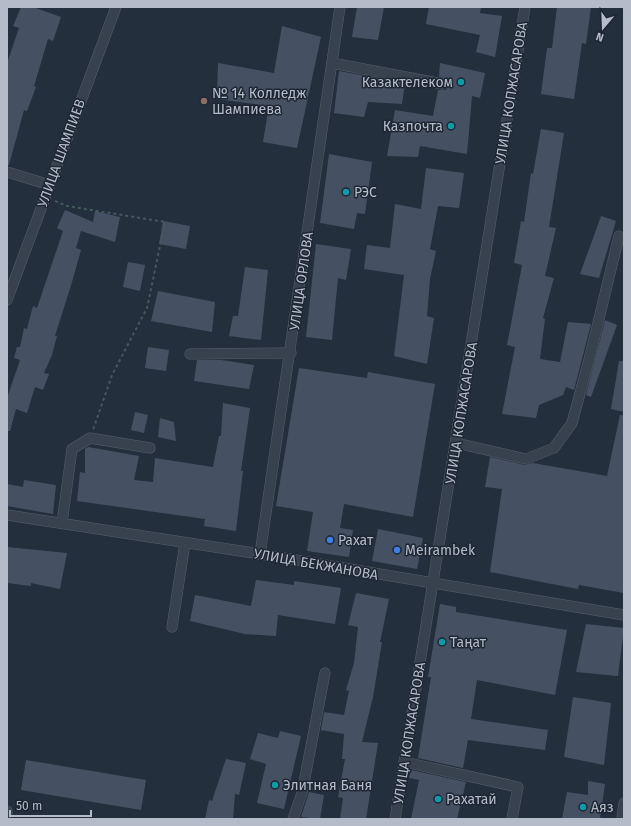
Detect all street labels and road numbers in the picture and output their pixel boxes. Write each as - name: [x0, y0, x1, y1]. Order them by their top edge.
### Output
- street label: УЛИЦА КОПЖАСАРОВА: [492, 21, 531, 165]
- street label: УЛИЦА ШАМПИЕВ: [34, 97, 89, 210]
- street label: УЛИЦА ОРЛОВА: [286, 231, 317, 331]
- street label: УЛИЦА КОПЖАСАРОВА: [442, 341, 481, 485]
- street label: УЛИЦА БЕКЖАНОВА: [252, 545, 379, 584]
- street label: УЛИЦА КОПЖАСАРОВА: [390, 661, 429, 805]

